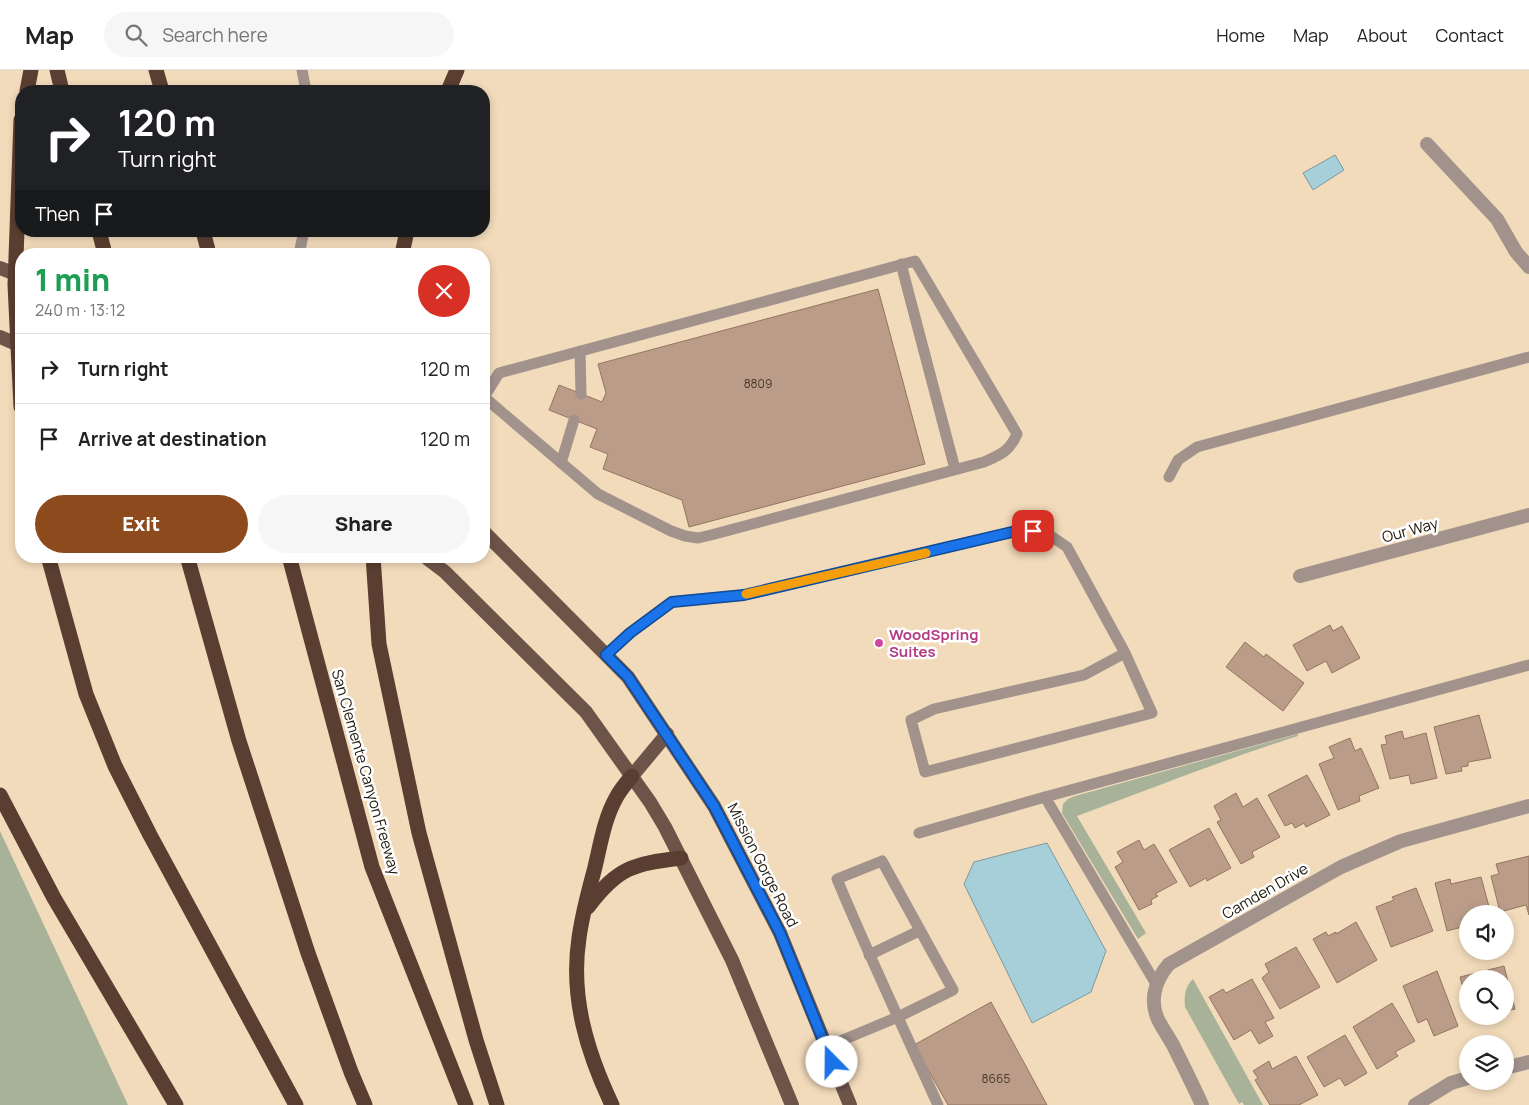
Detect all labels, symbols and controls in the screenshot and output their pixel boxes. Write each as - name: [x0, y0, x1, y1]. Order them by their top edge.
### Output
- search box: [104, 12, 454, 57]
- text: Map: [25, 18, 74, 51]
- icon: search: [122, 21, 150, 49]
- text: Search here: [162, 22, 268, 48]
- text: Home: [1216, 23, 1265, 47]
- text: Map: [1293, 23, 1329, 47]
- text: About: [1357, 23, 1407, 47]
- text: Contact: [1435, 23, 1504, 47]
- text: 120 m: [118, 99, 216, 147]
- icon: right: [35, 105, 100, 170]
- text: Turn right: [118, 144, 216, 174]
- icon: arrive: [90, 200, 118, 228]
- text: Then: [35, 201, 80, 227]
- text: 1 min: [35, 259, 110, 300]
- button: close: [418, 265, 470, 317]
- text: 240 m · 13:12: [35, 299, 125, 321]
- icon: right: [35, 355, 63, 383]
- text: Turn right: [78, 356, 168, 382]
- text: 120 m: [420, 356, 470, 382]
- house number: 8809: [744, 375, 772, 392]
- icon: arrive: [35, 425, 63, 453]
- text: Arrive at destination: [78, 426, 267, 452]
- text: 120 m: [420, 426, 470, 452]
- button: Exit: [35, 495, 248, 553]
- button: Share: [258, 495, 470, 553]
- pin: [1012, 510, 1054, 552]
- street label: Our Way: [1380, 512, 1440, 548]
- icon: arrive: [1019, 517, 1047, 545]
- place label: WoodSpring Suites: [889, 624, 978, 662]
- marker: WoodSpring Suites: [873, 637, 885, 649]
- street label: San Clemente Canyon Freeway: [327, 667, 405, 877]
- street label: Mission Gorge Road: [723, 799, 803, 931]
- street label: Camden Drive: [1218, 858, 1312, 924]
- map controls: [1459, 905, 1514, 1090]
- button: sound: [1459, 905, 1514, 960]
- button: search: [1459, 970, 1514, 1025]
- position arrow: [805, 1035, 857, 1087]
- button: layers: [1459, 1035, 1514, 1090]
- house number: 8665: [982, 1070, 1010, 1087]

